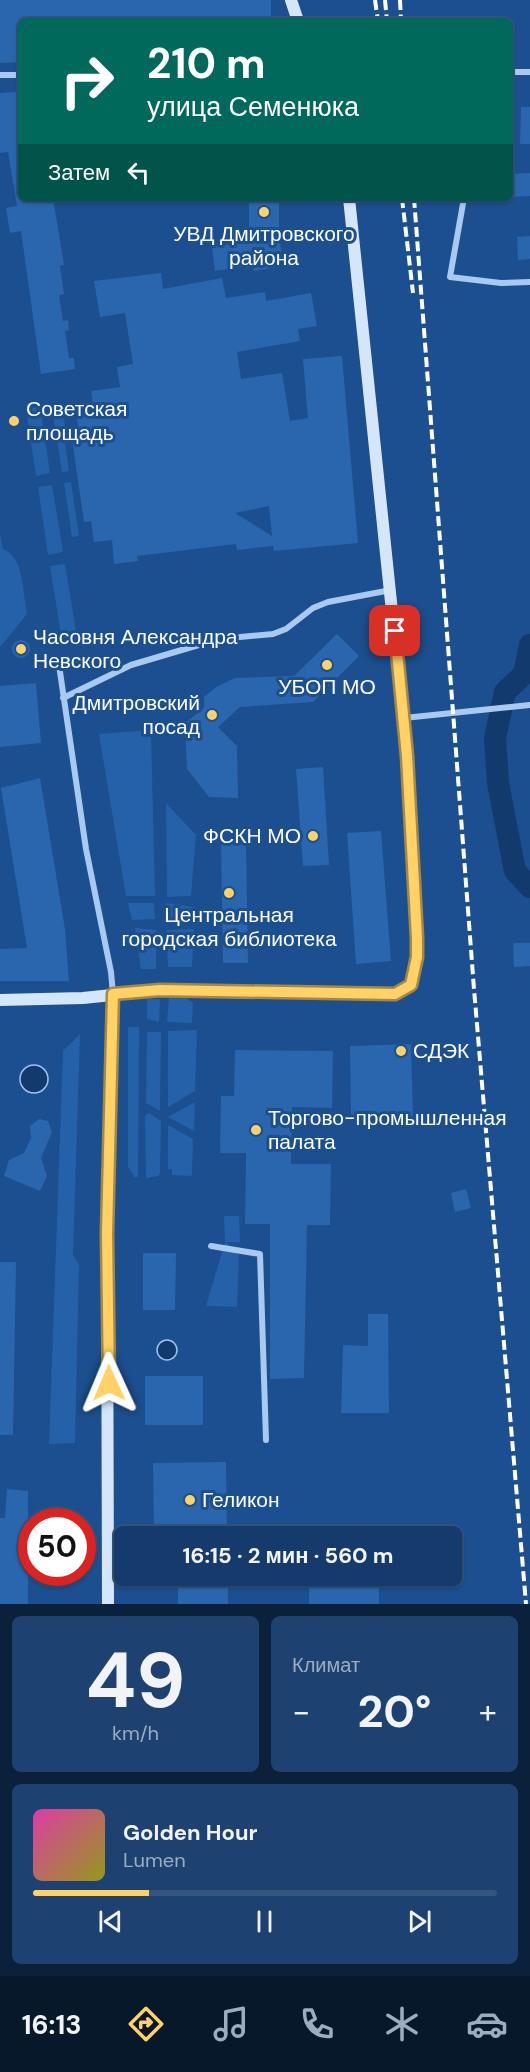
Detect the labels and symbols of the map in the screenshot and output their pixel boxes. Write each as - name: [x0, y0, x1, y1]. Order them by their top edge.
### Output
- marker: УВД Дмитровского района: [257, 205, 271, 219]
- place label: УВД Дмитровского района: [173, 220, 355, 272]
- place label: Советская площадь: [26, 395, 127, 447]
- marker: Советская площадь: [7, 414, 21, 428]
- pin: [369, 605, 420, 656]
- place label: Часовня Александра Невского: [33, 623, 238, 675]
- marker: Часовня Александра Невского: [14, 642, 28, 656]
- marker: УБОП МО: [320, 658, 334, 672]
- place label: УБОП МО: [278, 673, 376, 701]
- place label: Дмитровский посад: [73, 689, 200, 741]
- marker: Дмитровский посад: [205, 708, 219, 722]
- place label: ФСКН МО: [203, 822, 301, 850]
- marker: ФСКН МО: [306, 829, 320, 843]
- marker: Центральная городская библиотека: [222, 886, 236, 900]
- place label: Центральная городская библиотека: [121, 901, 337, 953]
- place label: СДЭК: [413, 1037, 470, 1065]
- marker: СДЭК: [394, 1044, 408, 1058]
- place label: Торгово-промышленная палата: [268, 1104, 507, 1156]
- marker: Торгово-промышленная палата: [249, 1123, 263, 1137]
- position arrow: [77, 1351, 141, 1415]
- place label: Геликон: [202, 1486, 280, 1514]
- marker: Геликон: [183, 1493, 197, 1507]
- speed limit sign: 50: [18, 1508, 96, 1586]

